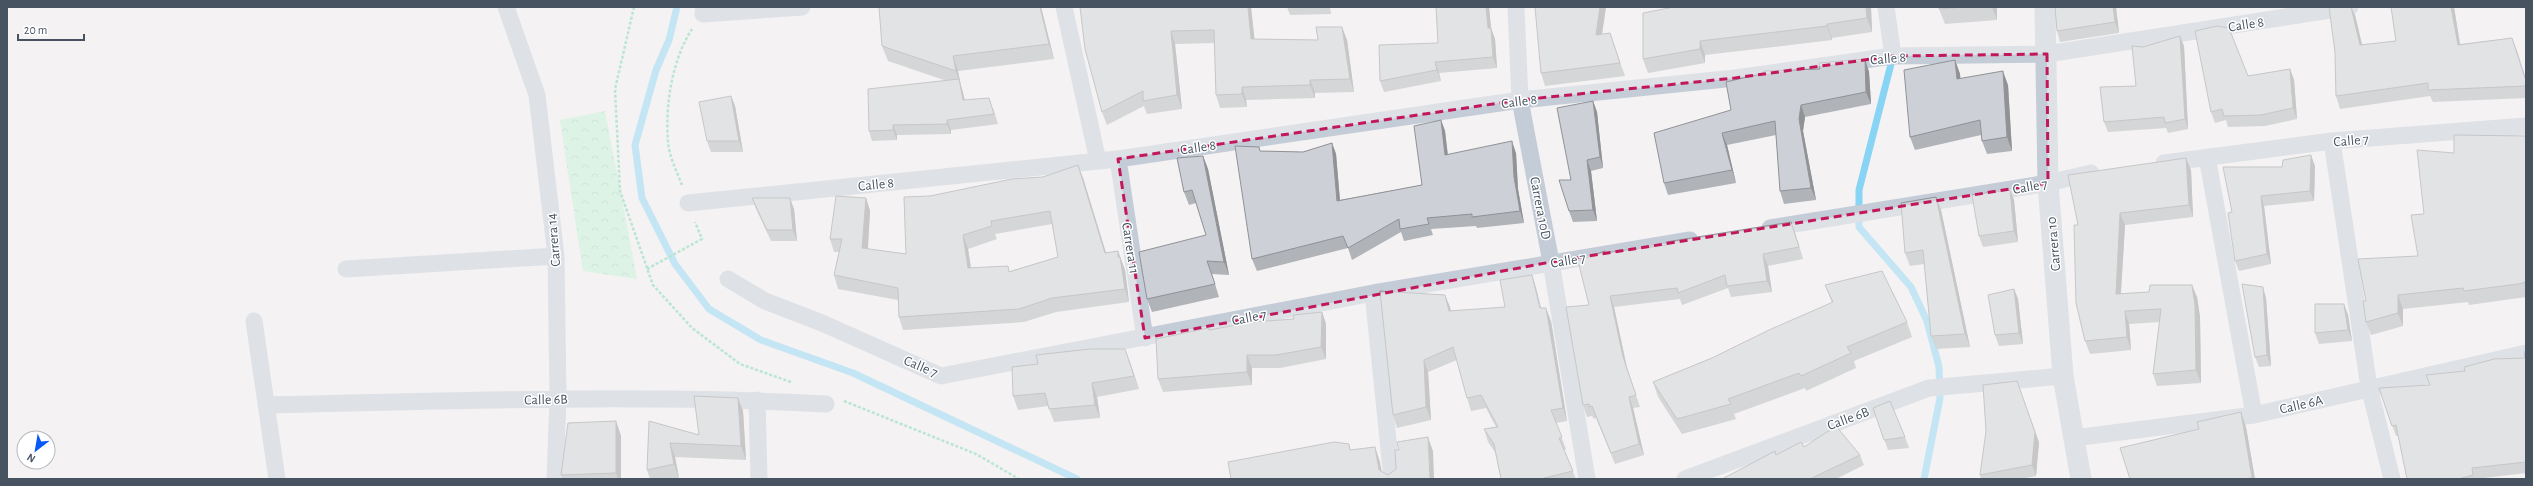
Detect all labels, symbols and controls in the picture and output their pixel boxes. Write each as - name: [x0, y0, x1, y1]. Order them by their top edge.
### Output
- street label: Calle 8: [2227, 15, 2265, 35]
- scale bar: [18, 16, 84, 42]
- text: 20 m: [24, 24, 47, 36]
- street label: Calle 8: [1870, 50, 1907, 68]
- street label: Calle 8: [1500, 93, 1538, 111]
- street label: Calle 7: [2333, 132, 2369, 150]
- street label: Calle 8: [1179, 139, 1217, 157]
- street label: Calle 8: [857, 176, 895, 194]
- street label: Carrera 10D: [1527, 176, 1553, 241]
- street label: Calle 7: [2012, 177, 2049, 197]
- street label: Carrera 14: [545, 212, 563, 267]
- street label: Carrera 10: [2045, 216, 2063, 272]
- street label: Carrera 11: [1119, 221, 1141, 275]
- street label: Calle 7: [1550, 251, 1587, 271]
- street label: Calle 7: [1231, 308, 1268, 328]
- street label: Calle 7: [902, 354, 940, 380]
- street label: Calle 6B: [524, 393, 568, 407]
- street label: Calle 6A: [2278, 393, 2324, 417]
- street label: Calle 6B: [1825, 405, 1871, 433]
- north arrow: [16, 430, 56, 470]
- text: N: [25, 451, 37, 465]

